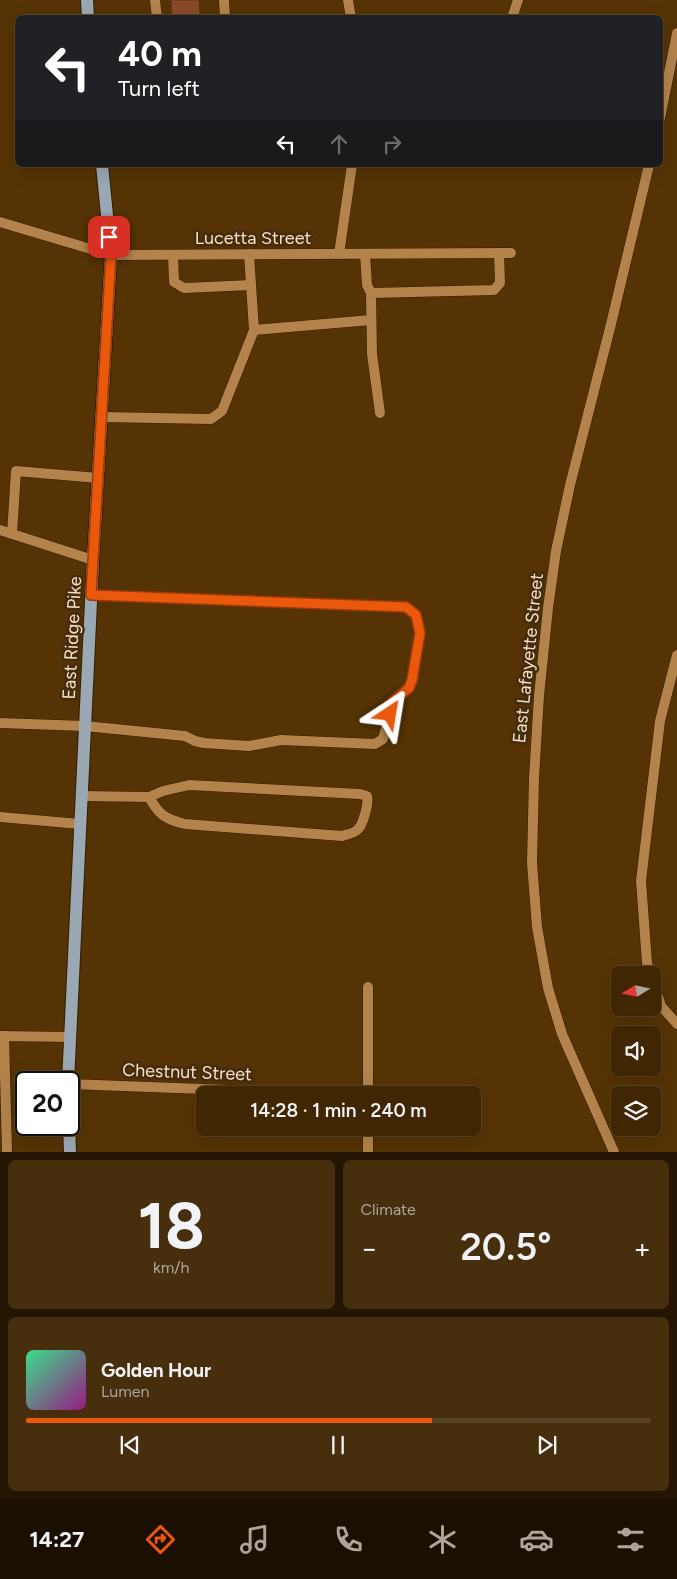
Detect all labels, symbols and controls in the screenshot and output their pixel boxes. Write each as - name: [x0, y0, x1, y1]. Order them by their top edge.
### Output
- text: 40 m: [118, 33, 202, 75]
- icon: left: [35, 35, 100, 100]
- text: Turn left: [118, 75, 200, 102]
- icon: left: [272, 130, 300, 158]
- icon: ahead: [325, 130, 353, 158]
- icon: right: [378, 130, 406, 158]
- pin: [88, 216, 130, 258]
- icon: arrive: [95, 223, 123, 251]
- street label: Lucetta Street: [195, 227, 311, 249]
- street label: East Lafayette Street: [508, 572, 548, 744]
- street label: East Ridge Pike: [58, 576, 86, 700]
- position arrow: [363, 687, 415, 739]
- north arrow: [611, 966, 661, 1016]
- map controls: [611, 966, 661, 1136]
- button: sound: [611, 1026, 661, 1076]
- street label: Chestnut Street: [122, 1059, 252, 1085]
- speed limit sign: 20: [15, 1071, 80, 1136]
- button: layers: [611, 1086, 661, 1136]
- text: 14:28 · 1 min · 240 m: [250, 1099, 427, 1122]
- text: 18: [138, 1186, 205, 1264]
- text: Climate: [361, 1200, 416, 1219]
- text: 20.5°: [460, 1224, 551, 1270]
- text: −: [361, 1231, 378, 1265]
- text: +: [634, 1231, 651, 1265]
- text: km/h: [153, 1258, 190, 1277]
- text: Golden Hour: [101, 1359, 211, 1382]
- text: Lumen: [101, 1382, 150, 1401]
- icon: previous: [116, 1431, 144, 1459]
- icon: pause: [324, 1431, 352, 1459]
- icon: next: [533, 1431, 561, 1459]
- icon: directions: [143, 1522, 178, 1557]
- icon: music: [237, 1522, 272, 1557]
- icon: phone: [331, 1522, 366, 1557]
- icon: climate: [425, 1522, 460, 1557]
- icon: car: [519, 1522, 554, 1557]
- icon: filters: [613, 1522, 648, 1557]
- text: 14:27: [29, 1526, 84, 1553]

